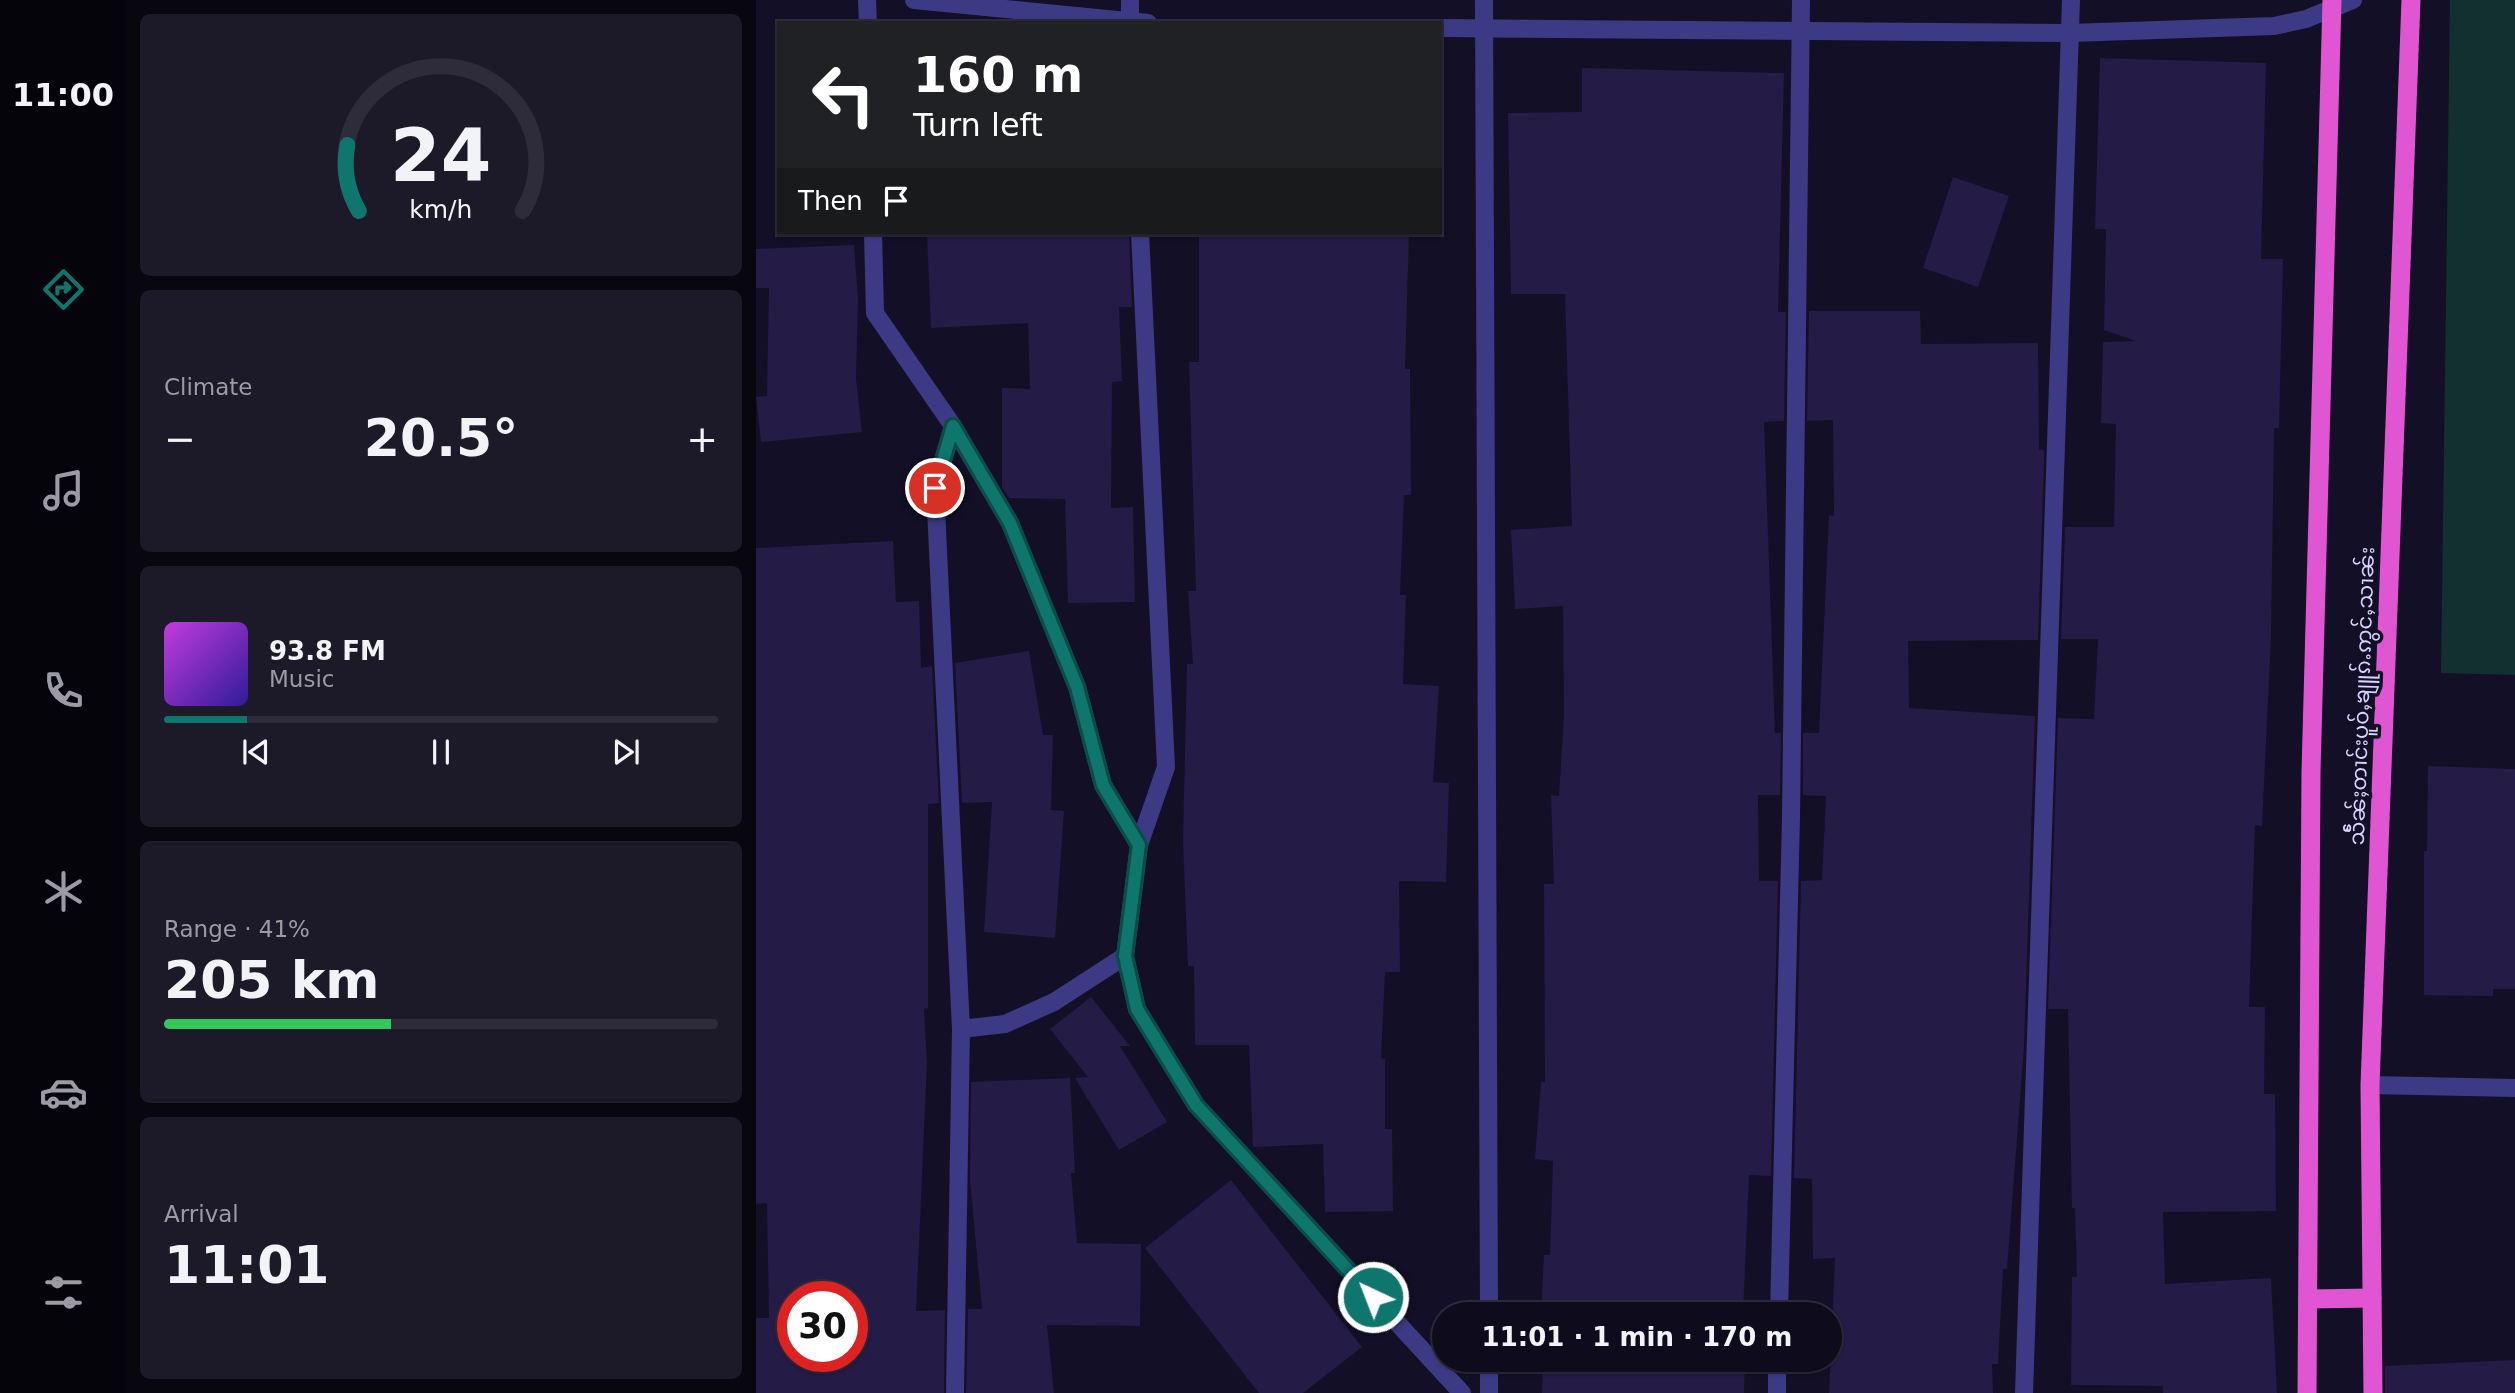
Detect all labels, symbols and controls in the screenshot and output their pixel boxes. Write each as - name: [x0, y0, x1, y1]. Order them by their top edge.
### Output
- text: 160 m: [913, 47, 1083, 104]
- icon: left: [798, 49, 889, 140]
- text: 11:00: [12, 76, 114, 114]
- text: Turn left: [913, 106, 1043, 144]
- text: 24: [390, 113, 492, 198]
- icon: arrive: [877, 182, 915, 220]
- text: Then: [798, 186, 863, 216]
- text: km/h: [409, 195, 473, 224]
- icon: directions: [39, 265, 88, 314]
- text: Climate: [164, 374, 253, 400]
- text: 20.5°: [364, 408, 518, 468]
- text: −: [164, 417, 196, 461]
- text: +: [686, 417, 718, 461]
- pin: [905, 458, 965, 518]
- icon: music: [39, 466, 88, 515]
- icon: arrive: [916, 469, 954, 507]
- street label: သဵႅၼ်ႈတၢင်းပူဝ်ႇၶျူၵ်ႉဢွင်ႇသၢၼ်း: [2341, 546, 2385, 846]
- text: 93.8 FM: [269, 636, 386, 666]
- icon: phone: [39, 666, 88, 715]
- text: Music: [269, 666, 334, 692]
- icon: previous: [237, 733, 275, 771]
- icon: pause: [422, 733, 460, 771]
- icon: next: [607, 733, 645, 771]
- icon: climate: [39, 867, 88, 916]
- text: Range · 41%: [164, 916, 310, 942]
- text: 205 km: [164, 950, 379, 1010]
- icon: car: [39, 1068, 88, 1117]
- text: Arrival: [164, 1201, 239, 1227]
- text: 11:01: [164, 1235, 330, 1295]
- position arrow: [1336, 1260, 1410, 1334]
- icon: filters: [39, 1268, 88, 1317]
- speed limit sign: 30: [777, 1281, 868, 1372]
- text: 11:01 · 1 min · 170 m: [1482, 1322, 1792, 1352]

